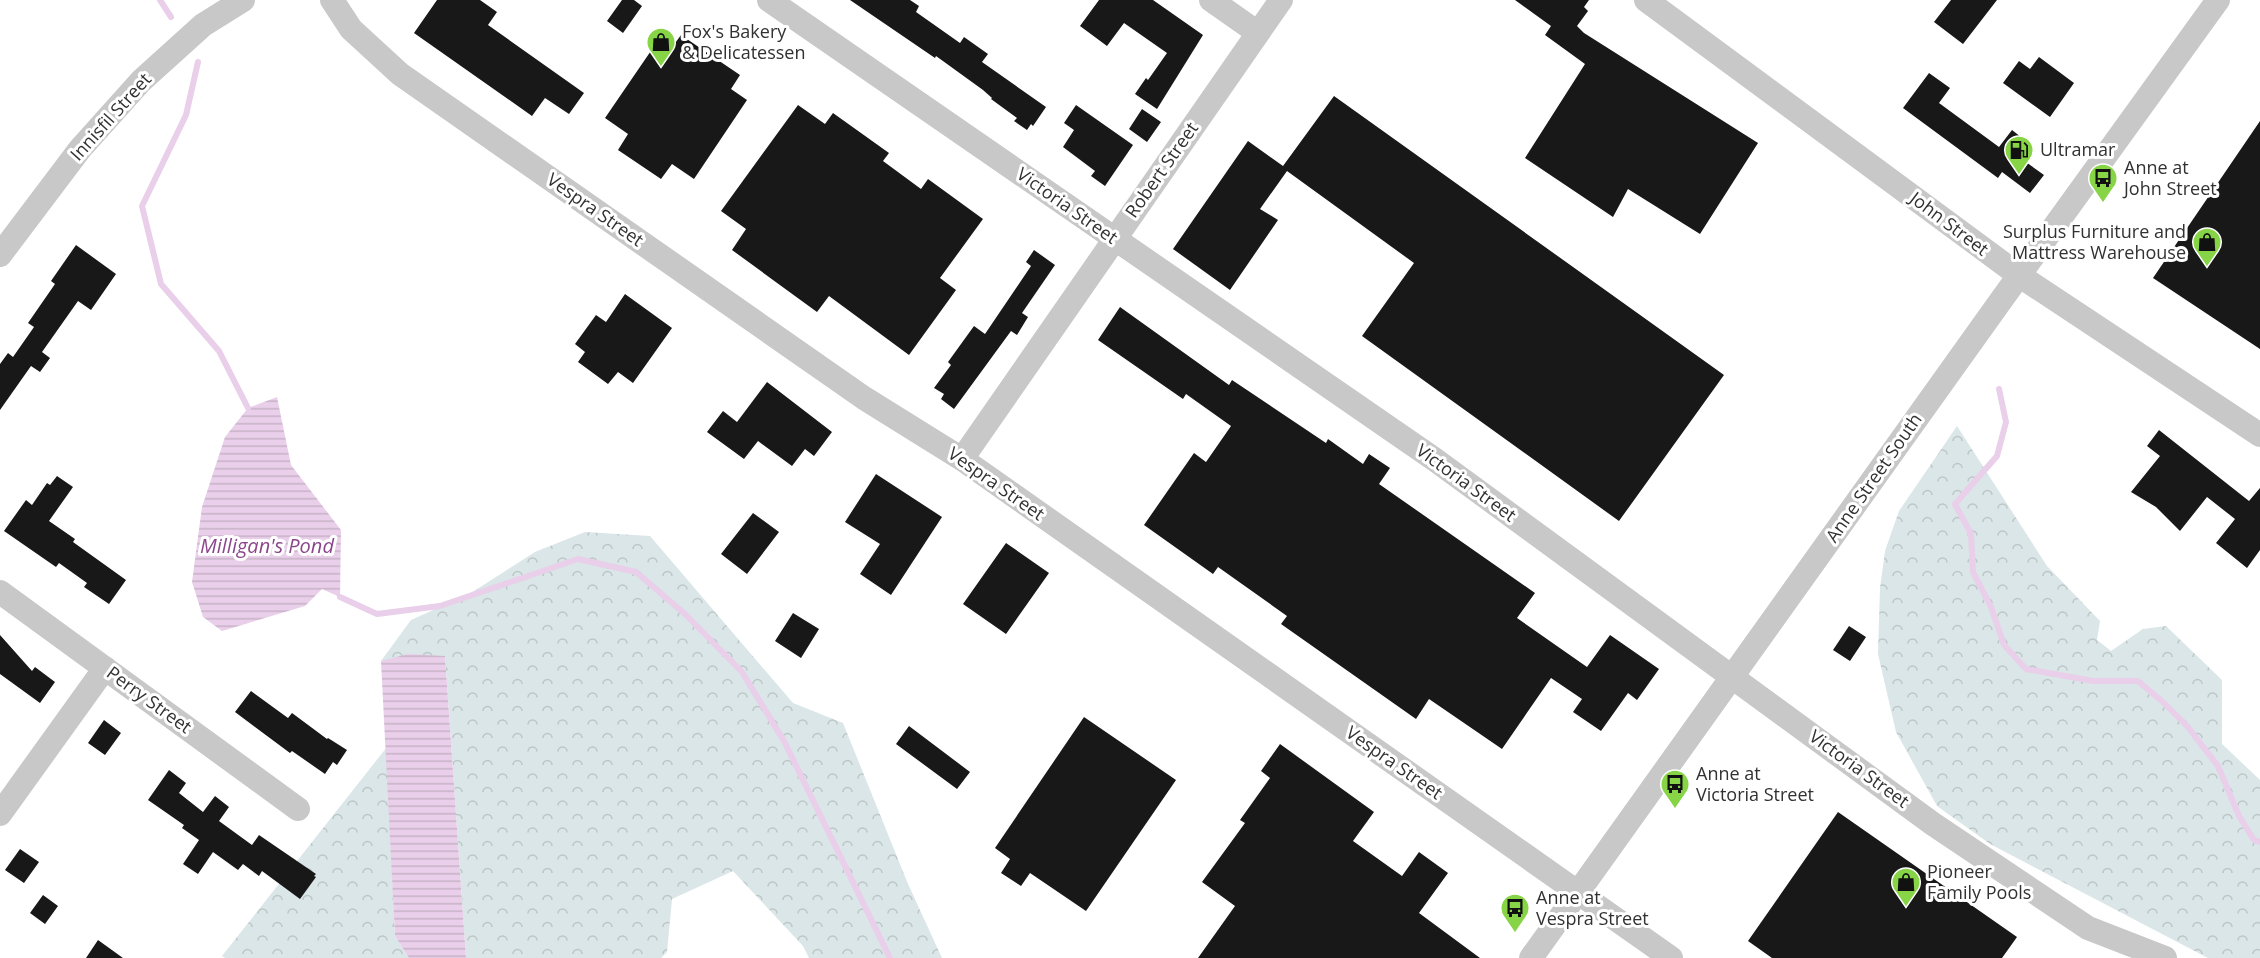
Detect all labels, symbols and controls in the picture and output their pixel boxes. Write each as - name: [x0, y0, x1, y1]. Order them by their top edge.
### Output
- place label: Fox's Bakery & Delicatessen: [682, 19, 806, 64]
- shop icon: Fox's Bakery & Delicatessen: [645, 26, 677, 68]
- street label: Innisfil Street: [64, 67, 156, 165]
- street label: Robert Street: [1119, 117, 1203, 222]
- fuel station icon: Ultramar: [2003, 134, 2035, 176]
- place label: Ultramar: [2040, 137, 2116, 161]
- place label: Anne at John Street: [2122, 155, 2217, 200]
- street label: Victoria Street: [1012, 162, 1123, 249]
- bus stop icon: Anne at John Street: [2087, 162, 2119, 204]
- street label: Vespra Street: [543, 167, 649, 251]
- street label: John Street: [1904, 185, 1994, 261]
- place label: Surplus Furniture and Mattress Warehouse: [2003, 219, 2186, 264]
- shop icon: Surplus Furniture and Mattress Warehouse: [2191, 226, 2223, 268]
- street label: Anne Street South: [1820, 408, 1927, 547]
- street label: Victoria Street: [1412, 438, 1521, 527]
- street label: Vespra Street: [944, 441, 1050, 525]
- water label: Milligan's Pond: [200, 532, 334, 559]
- street label: Perry Street: [102, 660, 197, 738]
- street label: Vespra Street: [1342, 720, 1448, 804]
- street label: Victoria Street: [1805, 724, 1914, 813]
- place label: Anne at Victoria Street: [1696, 761, 1814, 806]
- bus stop icon: Anne at Victoria Street: [1659, 768, 1691, 810]
- place label: Pioneer Family Pools: [1927, 859, 2031, 904]
- shop icon: Pioneer Family Pools: [1890, 866, 1922, 908]
- place label: Anne at Vespra Street: [1536, 885, 1649, 930]
- bus stop icon: Anne at Vespra Street: [1499, 892, 1531, 934]

